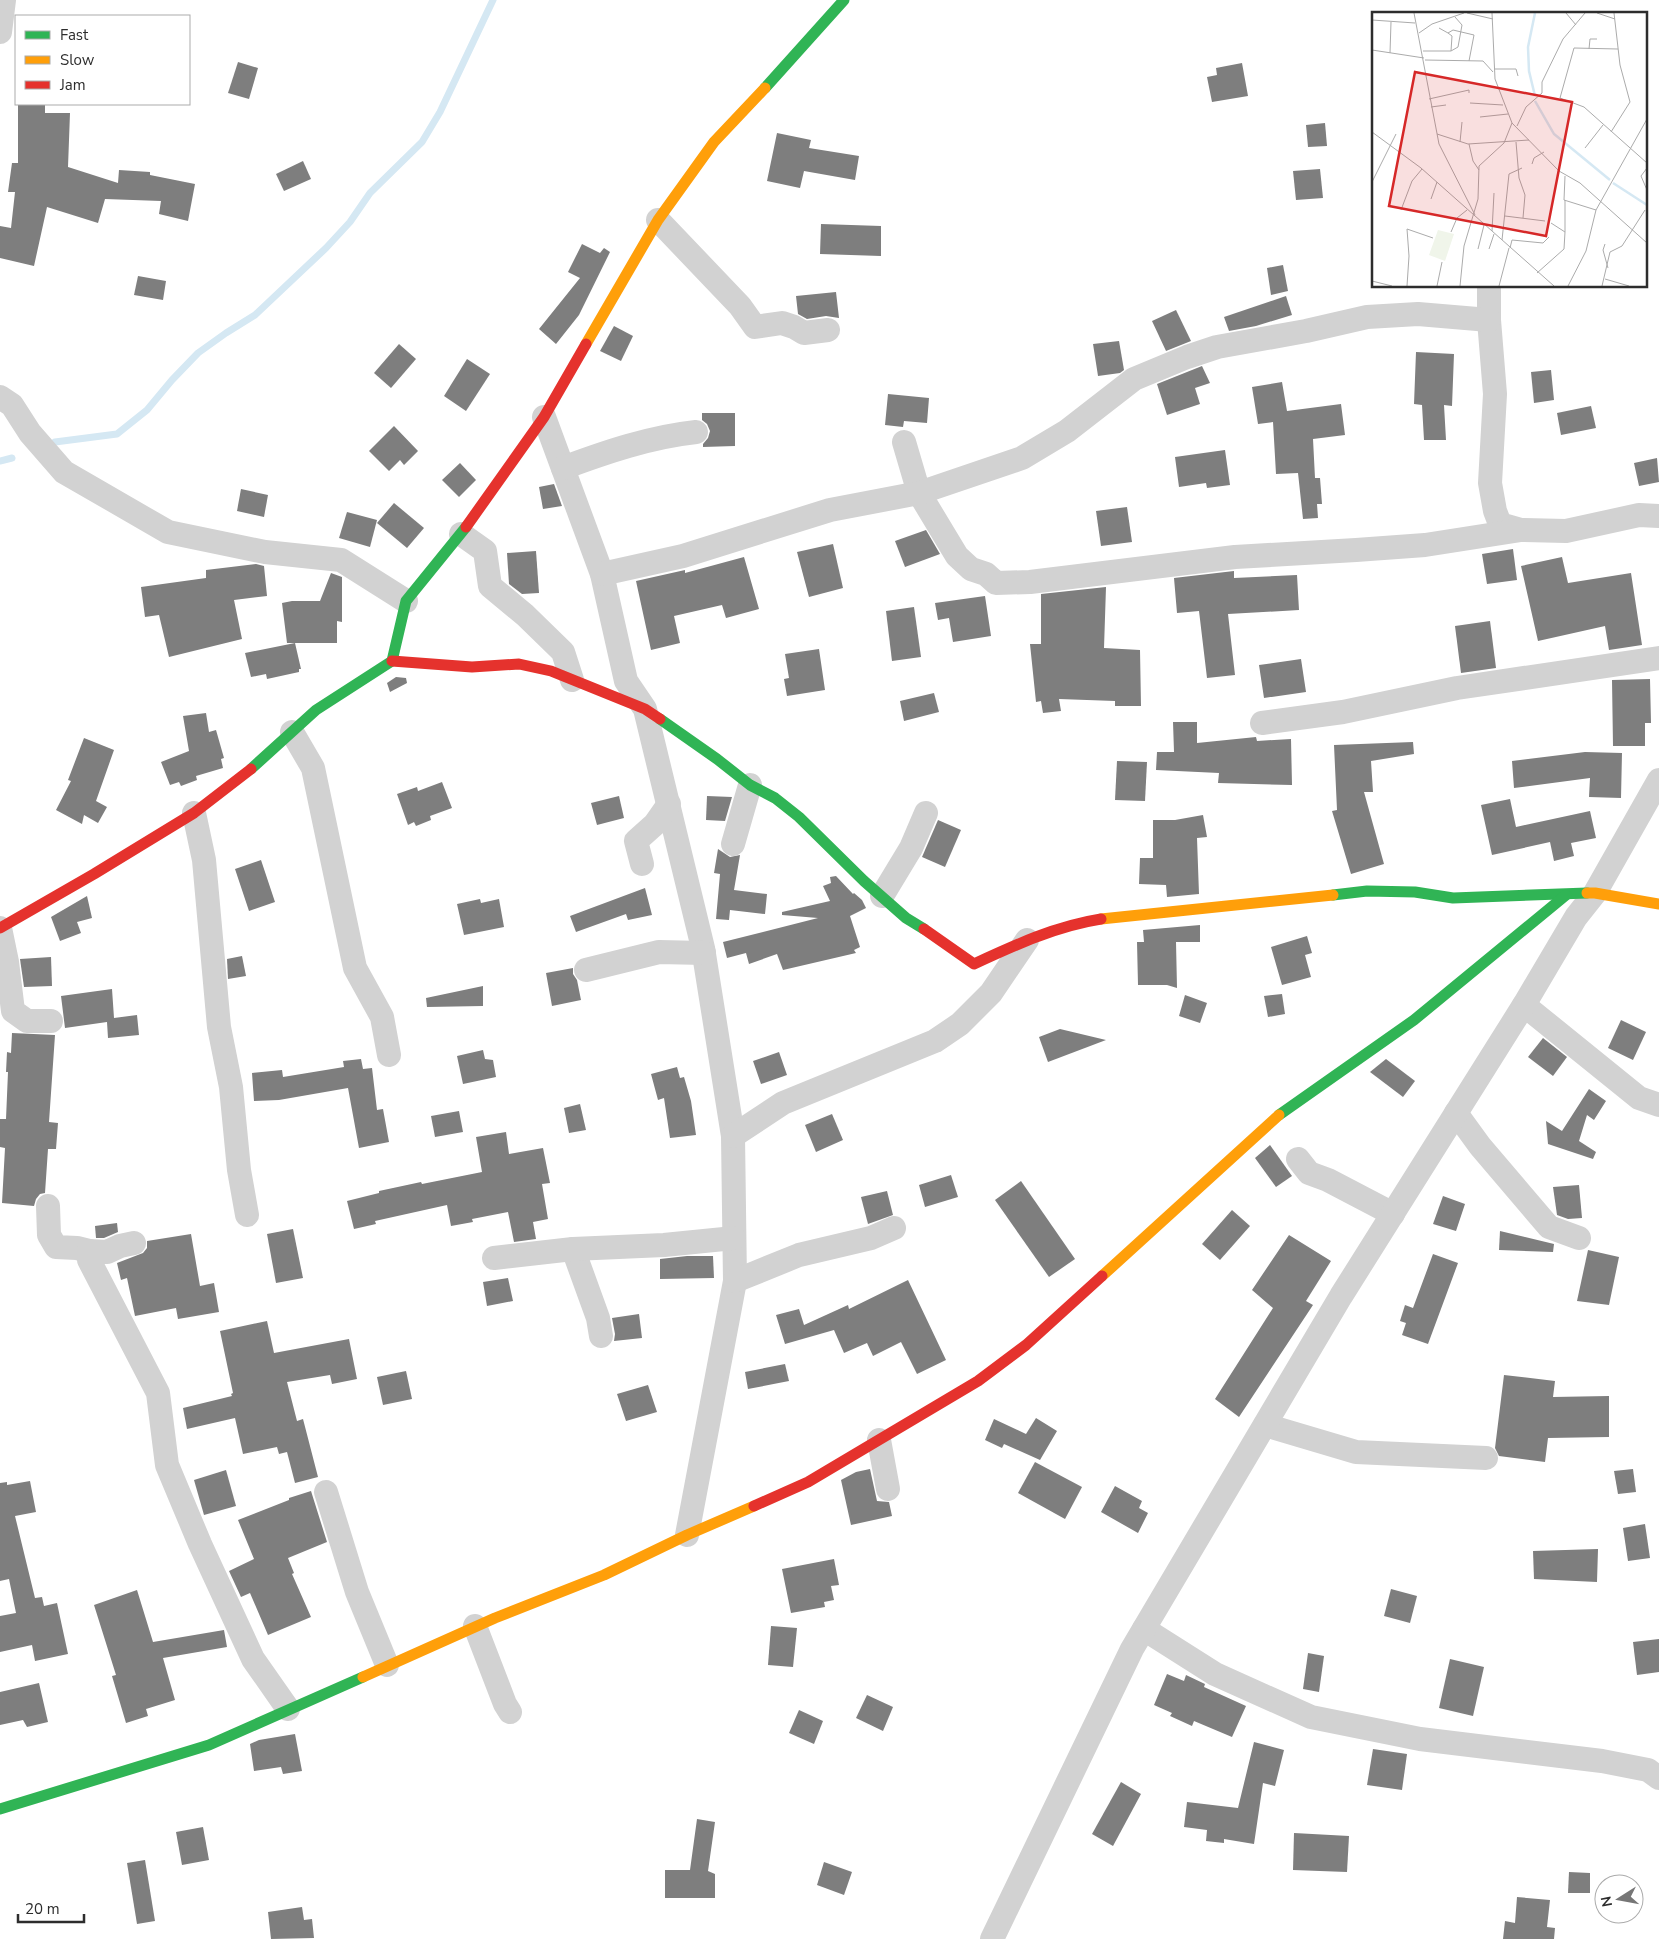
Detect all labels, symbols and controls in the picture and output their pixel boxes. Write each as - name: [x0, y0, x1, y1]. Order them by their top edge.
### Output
- inset map: [1372, 12, 1646, 288]
- legend: [15, 15, 190, 105]
- text: Fast: [60, 25, 89, 45]
- text: Slow: [60, 50, 95, 70]
- text: Jam: [59, 75, 86, 95]
- north arrow: [1594, 1874, 1644, 1924]
- scale bar: [18, 1892, 84, 1924]
- text: N: [1596, 1894, 1617, 1908]
- text: 20 m: [25, 1899, 60, 1919]

